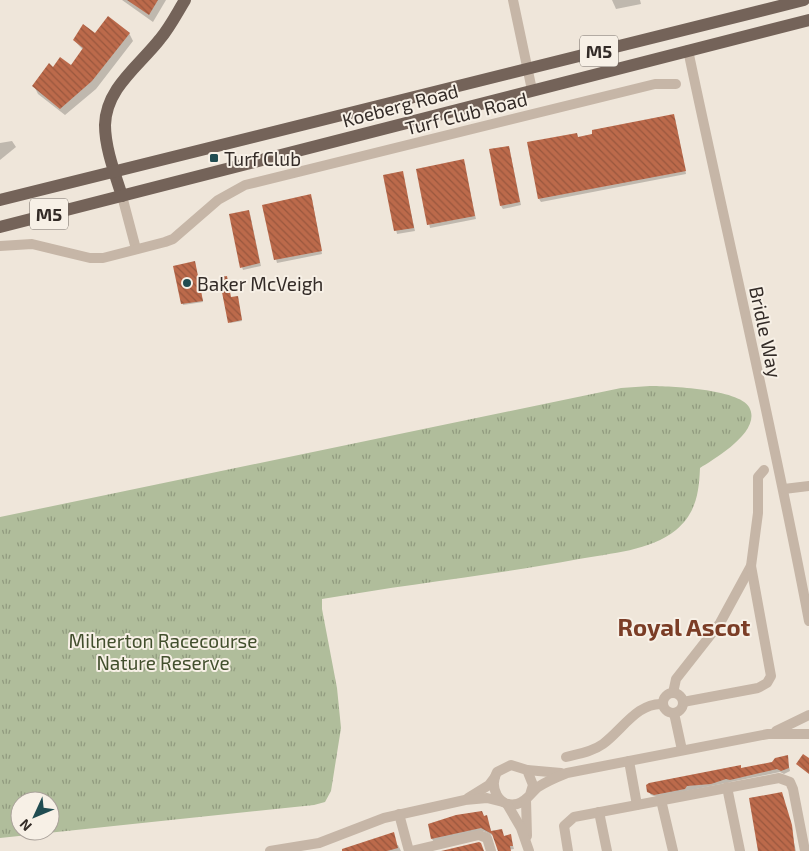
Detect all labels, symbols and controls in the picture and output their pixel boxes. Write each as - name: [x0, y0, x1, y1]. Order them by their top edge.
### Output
- road number: M5: [580, 36, 618, 66]
- street label: Koeberg Road: [339, 78, 461, 132]
- street label: Turf Club Road: [403, 87, 529, 139]
- place label: Turf Club: [224, 147, 301, 170]
- marker: Turf Club: [208, 152, 220, 164]
- road number: M5: [30, 198, 68, 230]
- place label: Baker McVeigh: [197, 272, 323, 295]
- marker: Baker McVeigh: [181, 277, 193, 289]
- street label: Bridle Way: [745, 284, 787, 380]
- district label: Royal Ascot: [618, 612, 751, 641]
- park label: Milnerton Racecourse Nature Reserve: [69, 629, 257, 674]
- north arrow: [10, 791, 60, 841]
- text: N: [16, 816, 35, 835]

